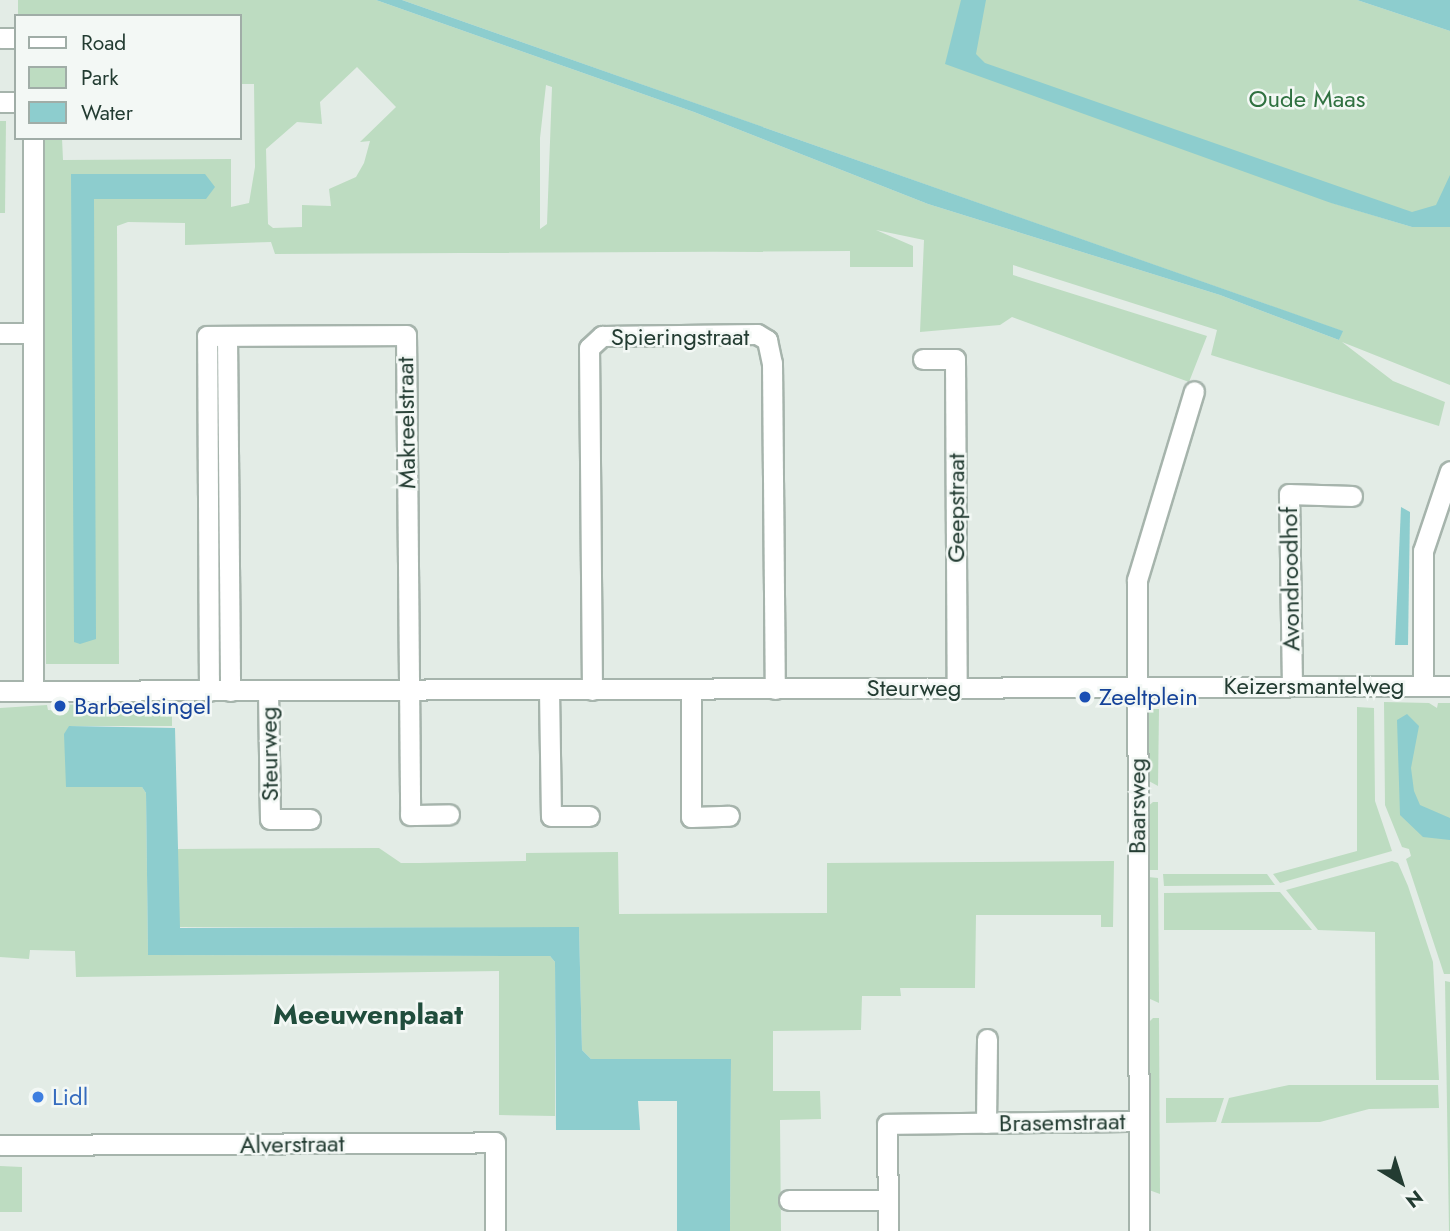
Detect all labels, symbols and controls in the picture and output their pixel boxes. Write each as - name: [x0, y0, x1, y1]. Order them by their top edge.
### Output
- legend: [14, 14, 242, 140]
- text: Road: [81, 28, 126, 58]
- text: Park: [81, 63, 118, 93]
- park label: Oude Maas: [1249, 85, 1365, 113]
- text: Water: [81, 98, 133, 128]
- street label: Spieringstraat: [611, 323, 749, 351]
- street label: Makreelstraat: [390, 357, 422, 489]
- street label: Geepstraat: [942, 453, 970, 563]
- street label: Avondroodhof: [1274, 506, 1306, 652]
- street label: Keizersmantelweg: [1224, 672, 1404, 700]
- street label: Steurweg: [867, 674, 961, 702]
- place label: Zeeltplein: [1099, 683, 1198, 711]
- marker: Zeeltplein: [1077, 689, 1093, 705]
- place label: Barbeelsingel: [74, 692, 211, 720]
- marker: Barbeelsingel: [52, 698, 68, 714]
- street label: Steurweg: [254, 706, 284, 802]
- street label: Baarsweg: [1123, 758, 1151, 854]
- district label: Meeuwenplaat: [273, 998, 463, 1032]
- place label: Lidl: [52, 1083, 88, 1111]
- marker: Lidl: [30, 1089, 46, 1105]
- street label: Brasemstraat: [999, 1106, 1125, 1138]
- street label: Alverstraat: [239, 1129, 345, 1159]
- north arrow: [1366, 1147, 1436, 1217]
- text: N: [1400, 1184, 1428, 1214]

